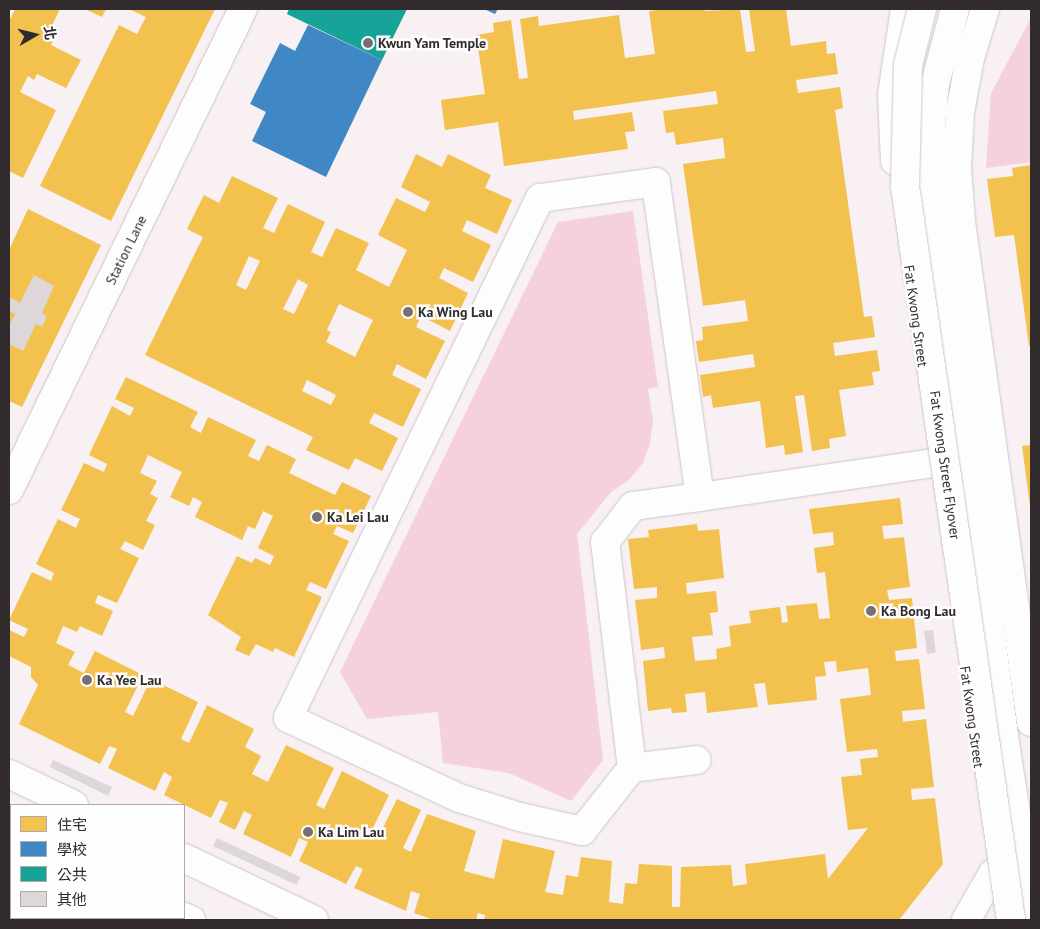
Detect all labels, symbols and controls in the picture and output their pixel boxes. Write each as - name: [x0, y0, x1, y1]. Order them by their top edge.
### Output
- north arrow: [10, 10, 60, 60]
- text: 北: [40, 25, 60, 41]
- place label: Kwun Yam Temple: [378, 35, 487, 51]
- marker: Kwun Yam Temple: [362, 37, 374, 49]
- street label: Station Lane: [102, 213, 150, 287]
- street label: Fat Kwong Street: [901, 264, 931, 368]
- place label: Ka Wing Lau: [418, 304, 493, 320]
- marker: Ka Wing Lau: [402, 306, 414, 318]
- street label: Fat Kwong Street Flyover: [926, 390, 964, 540]
- place label: Ka Lei Lau: [327, 509, 389, 525]
- marker: Ka Lei Lau: [311, 511, 323, 523]
- place label: Ka Bong Lau: [881, 603, 956, 619]
- marker: Ka Bong Lau: [865, 605, 877, 617]
- street label: Fat Kwong Street: [957, 665, 987, 769]
- place label: Ka Yee Lau: [97, 672, 162, 688]
- marker: Ka Yee Lau: [81, 674, 93, 686]
- legend: [10, 804, 185, 919]
- text: 住宅: [57, 815, 87, 834]
- place label: Ka Lim Lau: [318, 824, 384, 840]
- marker: Ka Lim Lau: [302, 826, 314, 838]
- text: 學校: [57, 840, 87, 859]
- text: 公共: [57, 865, 87, 884]
- text: 其他: [57, 890, 87, 909]

